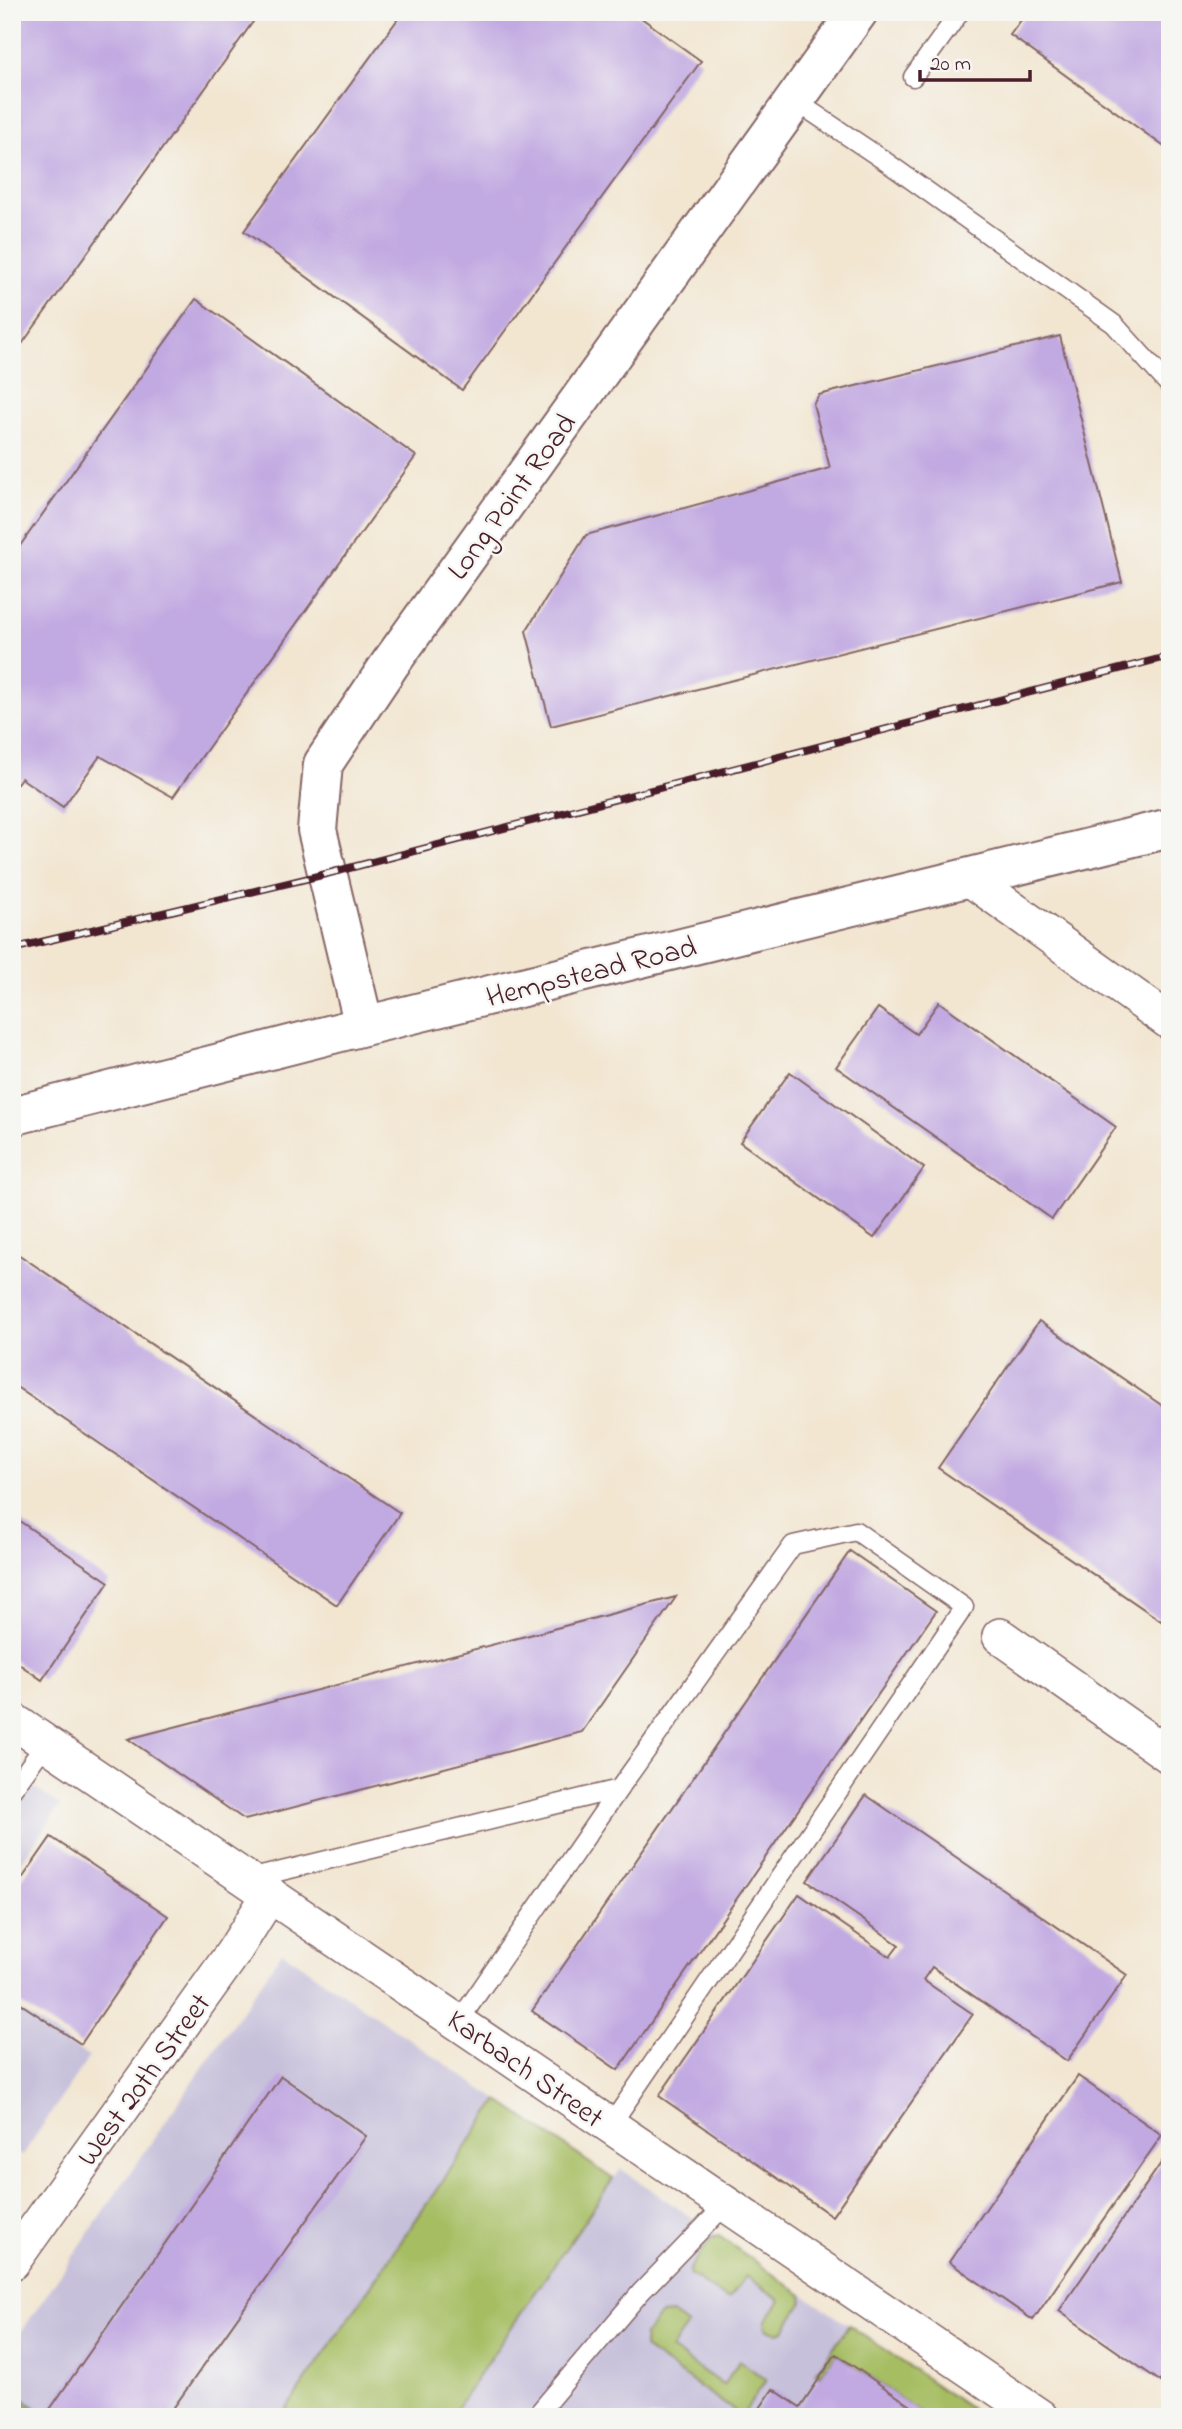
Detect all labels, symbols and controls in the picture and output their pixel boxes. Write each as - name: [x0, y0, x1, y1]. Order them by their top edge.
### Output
- scale bar: [920, 38, 1030, 82]
- text: 20 m: [930, 50, 971, 80]
- street label: Long Point Road: [438, 405, 589, 590]
- street label: Hempstead Road: [482, 927, 702, 1021]
- street label: West 20th Street: [67, 1985, 223, 2177]
- street label: Karbach Street: [437, 2000, 612, 2141]

